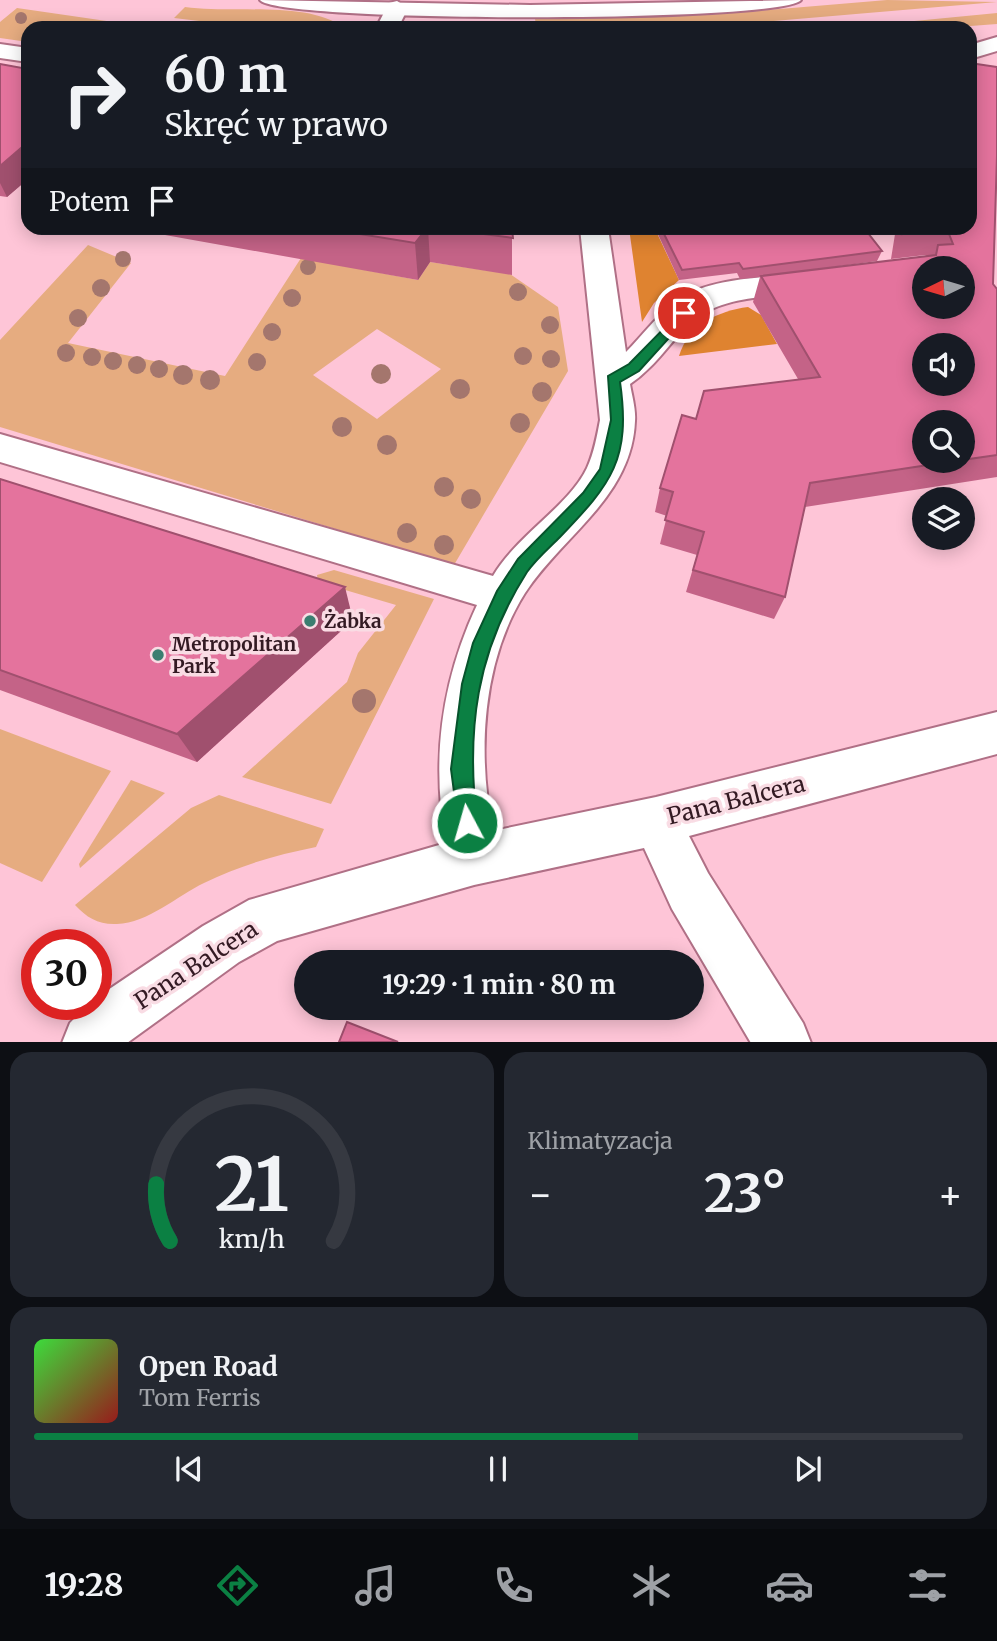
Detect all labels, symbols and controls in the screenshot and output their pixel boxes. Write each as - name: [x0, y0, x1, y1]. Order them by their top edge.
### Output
- text: 60 m: [164, 44, 287, 105]
- icon: right: [49, 49, 140, 140]
- text: Skręć w prawo: [164, 105, 388, 145]
- icon: arrive: [143, 182, 181, 220]
- text: Potem: [49, 185, 129, 218]
- north arrow: [912, 256, 975, 318]
- map controls: [912, 256, 975, 550]
- pin: [654, 283, 714, 343]
- icon: arrive: [665, 294, 703, 332]
- button: sound: [912, 333, 975, 396]
- button: search: [912, 410, 975, 473]
- button: layers: [912, 487, 975, 550]
- place label: Żabka: [324, 609, 382, 633]
- marker: Żabka: [302, 613, 318, 629]
- place label: Metropolitan Park: [172, 632, 296, 678]
- marker: Metropolitan Park: [150, 647, 166, 663]
- street label: Pana Balcera: [664, 768, 808, 831]
- position arrow: [430, 786, 504, 860]
- street label: Pana Balcera: [129, 914, 263, 1015]
- speed limit sign: 30: [21, 929, 112, 1020]
- text: 19:29 · 1 min · 80 m: [382, 968, 616, 1001]
- text: Klimatyzacja: [528, 1126, 673, 1155]
- text: 21: [214, 1139, 289, 1231]
- text: 23°: [704, 1161, 786, 1226]
- text: −: [528, 1171, 553, 1218]
- text: +: [938, 1171, 963, 1218]
- text: km/h: [219, 1222, 285, 1254]
- text: Open Road: [139, 1350, 278, 1383]
- text: Tom Ferris: [139, 1383, 261, 1412]
- icon: previous: [170, 1450, 208, 1488]
- icon: pause: [479, 1450, 517, 1488]
- icon: next: [789, 1450, 827, 1488]
- icon: directions: [213, 1561, 262, 1610]
- icon: music: [351, 1561, 400, 1610]
- icon: phone: [489, 1561, 538, 1610]
- icon: climate: [627, 1561, 676, 1610]
- icon: car: [765, 1561, 814, 1610]
- icon: filters: [903, 1561, 952, 1610]
- text: 19:28: [45, 1565, 124, 1605]

